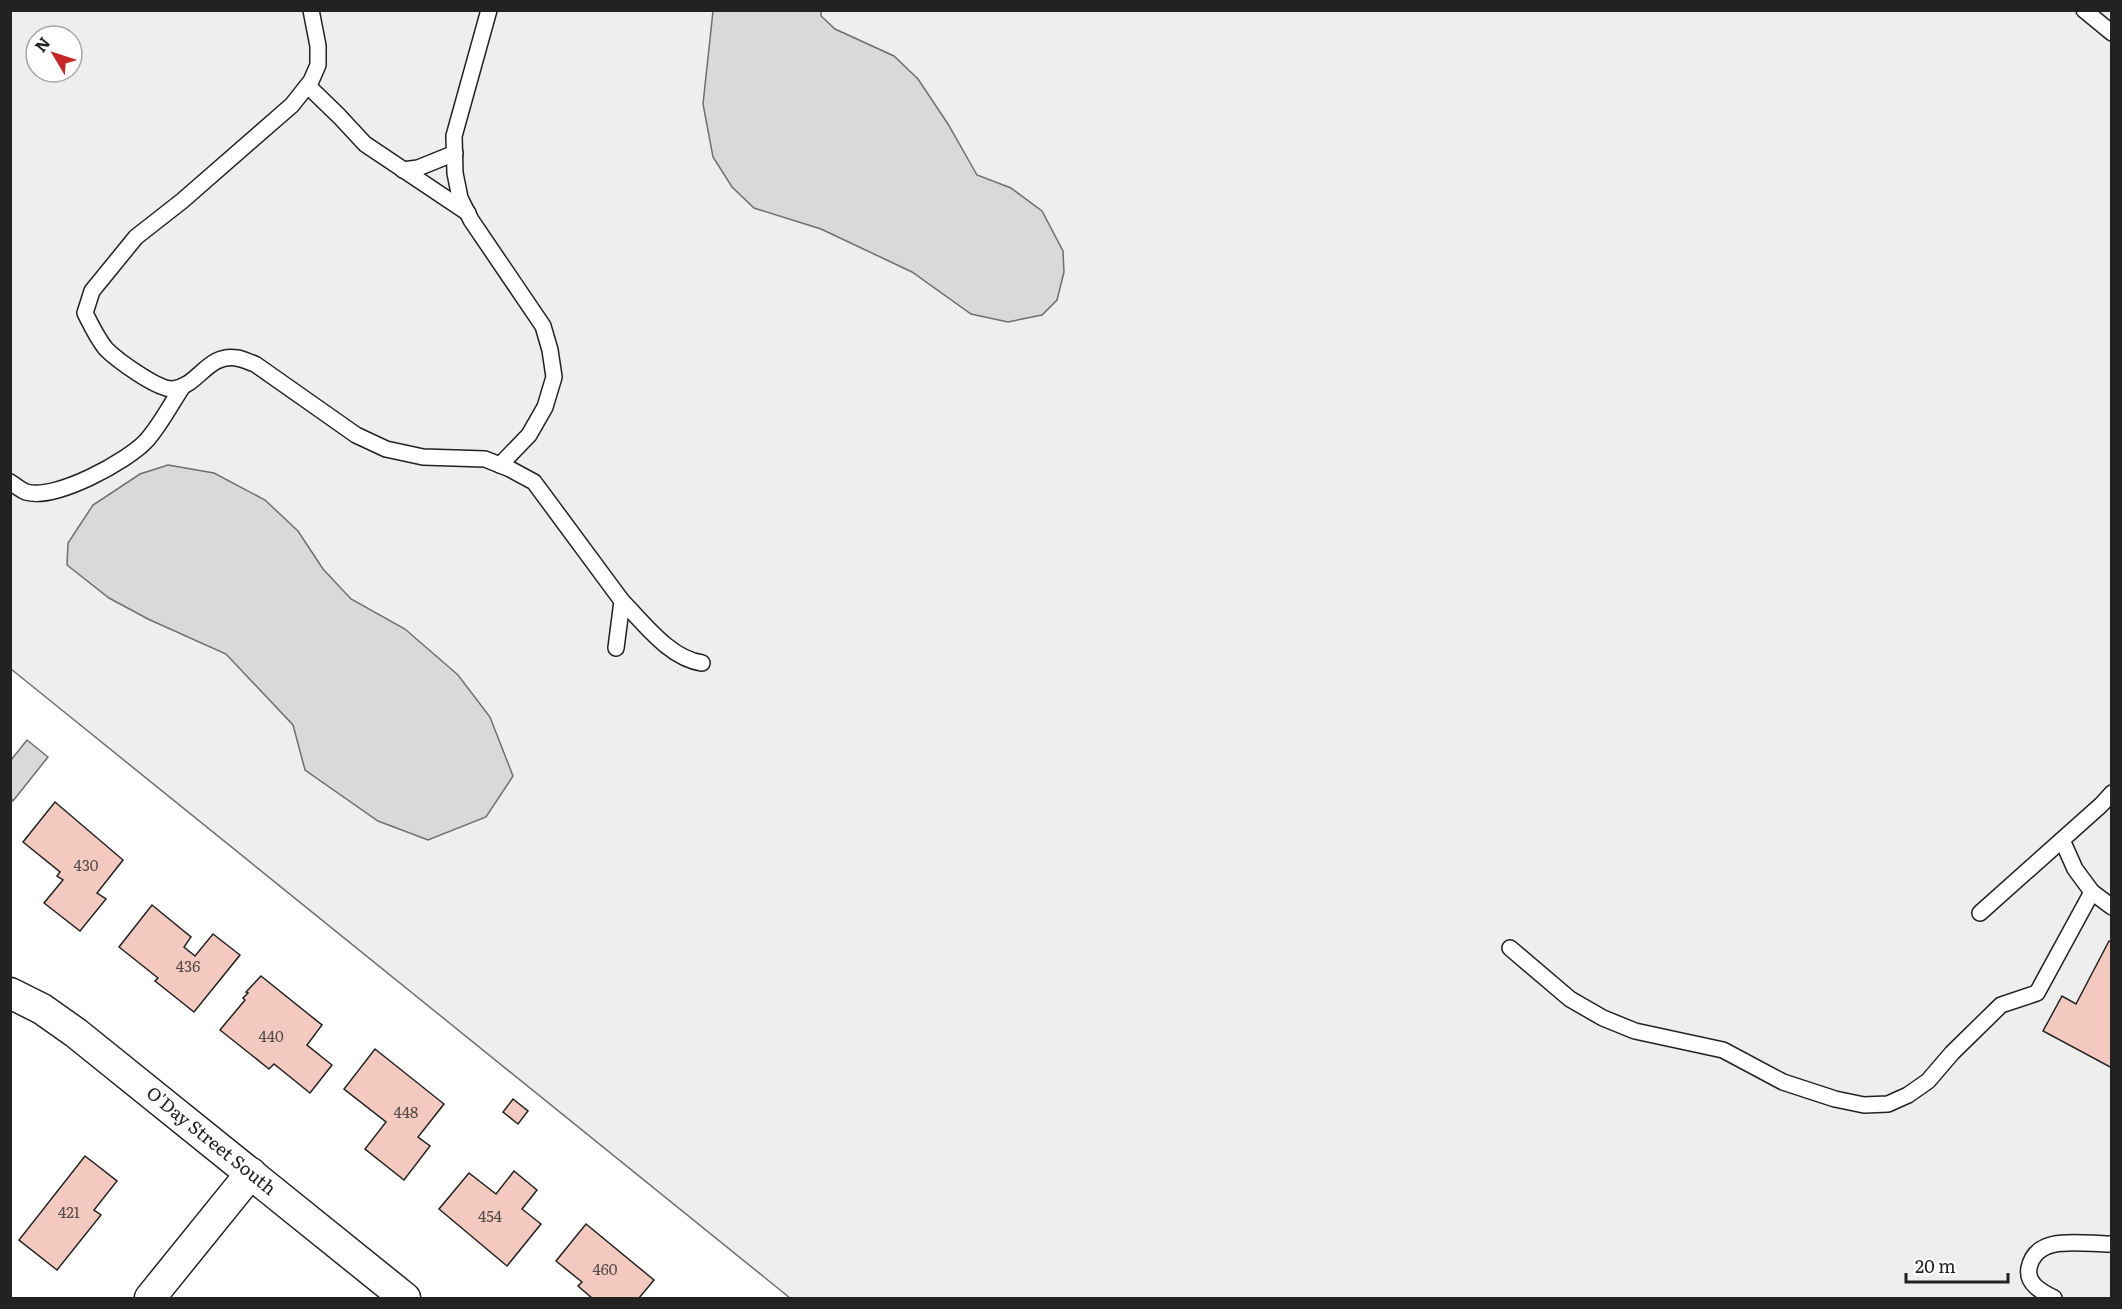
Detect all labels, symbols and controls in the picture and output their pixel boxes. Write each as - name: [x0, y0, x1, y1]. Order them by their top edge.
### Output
- north arrow: [24, 24, 84, 84]
- text: N: [28, 31, 55, 57]
- house number: 430: [73, 853, 99, 876]
- house number: 436: [176, 954, 200, 977]
- house number: 440: [258, 1024, 284, 1047]
- street label: O'Day Street South: [141, 1079, 283, 1201]
- house number: 448: [394, 1100, 418, 1123]
- house number: 421: [58, 1200, 80, 1223]
- house number: 454: [478, 1204, 502, 1227]
- scale bar: [1906, 1246, 2008, 1284]
- text: 20 m: [1915, 1252, 1956, 1279]
- house number: 460: [593, 1257, 618, 1280]

